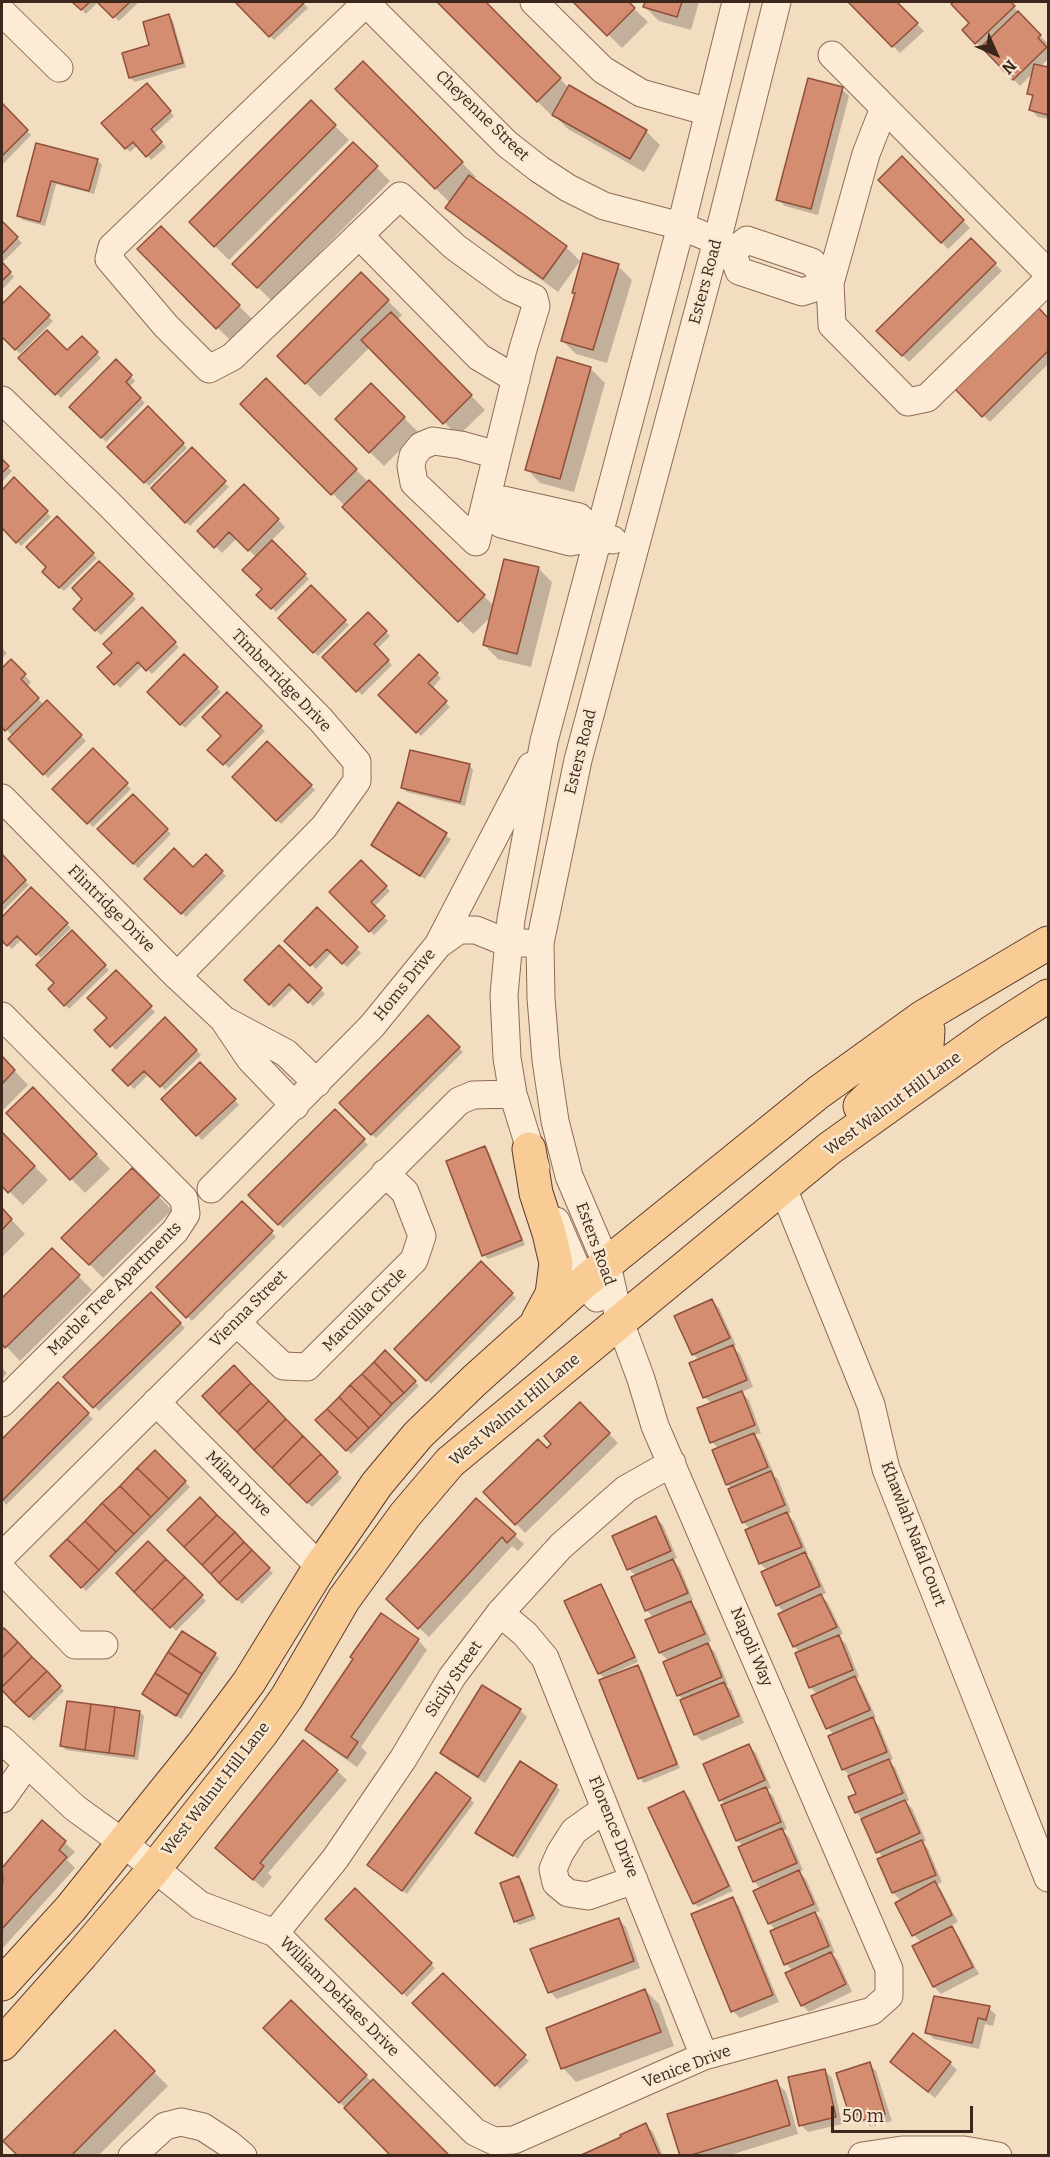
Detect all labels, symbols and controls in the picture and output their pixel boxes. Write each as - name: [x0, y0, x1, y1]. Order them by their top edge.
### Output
- north arrow: [966, 24, 1026, 84]
- text: N: [998, 56, 1020, 78]
- street label: Cheyenne Street: [431, 67, 533, 165]
- street label: Esters Road: [685, 238, 727, 326]
- street label: Timberridge Drive: [227, 626, 335, 736]
- street label: Esters Road: [561, 707, 601, 797]
- street label: Flintridge Drive: [63, 861, 159, 957]
- street label: Homs Drive: [370, 945, 440, 1025]
- street label: West Walnut Hill Lane: [821, 1048, 965, 1160]
- street label: Esters Road: [571, 1200, 619, 1288]
- street label: Marble Tree Apartments: [44, 1218, 186, 1360]
- street label: Marcillia Circle: [319, 1264, 411, 1356]
- street label: Vienna Street: [206, 1266, 292, 1352]
- street label: West Walnut Hill Lane: [446, 1350, 584, 1470]
- street label: Milan Drive: [201, 1447, 275, 1521]
- street label: Khawlah Nafal Court: [877, 1459, 949, 1609]
- street label: Napoli Way: [726, 1604, 776, 1690]
- street label: Sicily Street: [421, 1637, 487, 1721]
- street label: West Walnut Hill Lane: [158, 1718, 274, 1860]
- street label: Florence Drive: [584, 1774, 642, 1880]
- street label: William DeHaes Drive: [275, 1933, 403, 2061]
- street label: Venice Drive: [640, 2041, 734, 2093]
- scale bar: [834, 2094, 976, 2132]
- text: 50 m: [842, 2105, 884, 2127]

